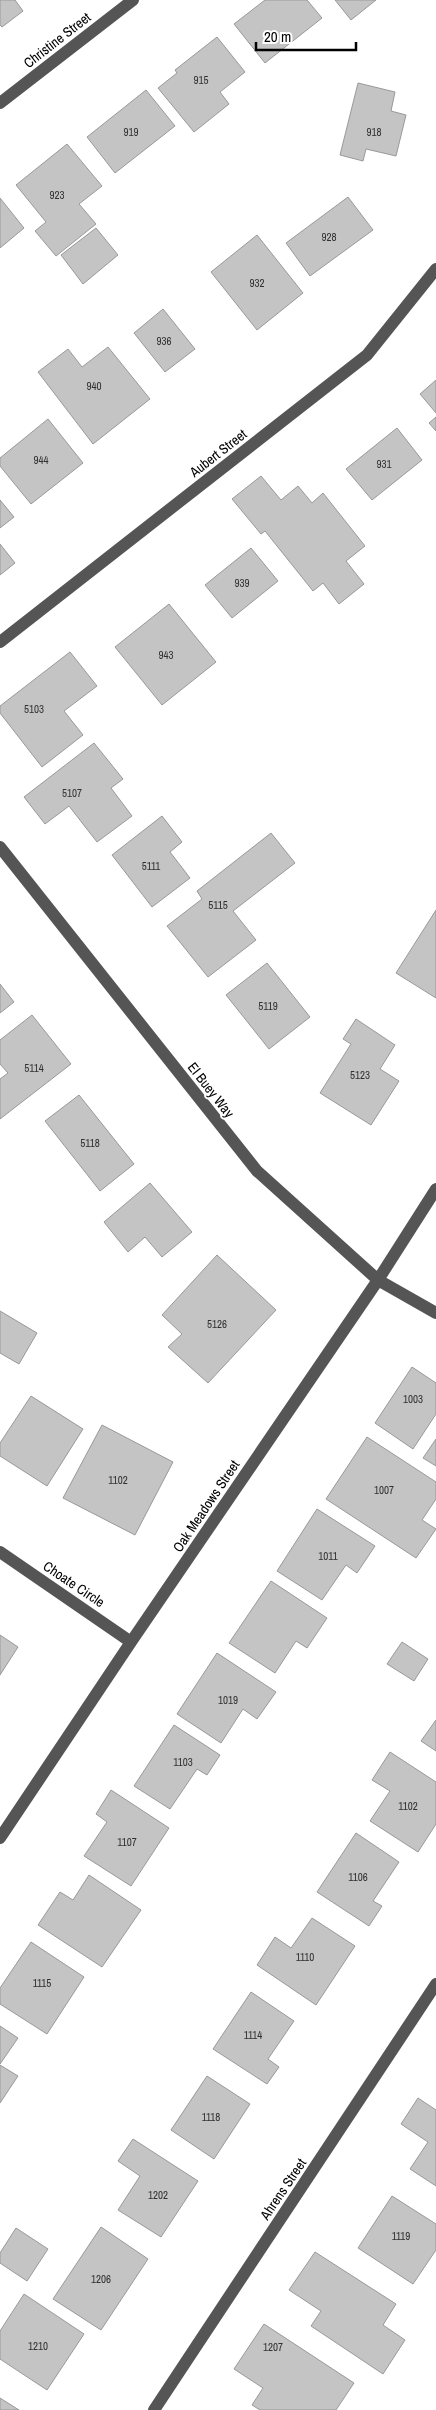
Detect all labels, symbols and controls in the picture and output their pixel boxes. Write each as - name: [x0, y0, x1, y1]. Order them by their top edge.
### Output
- street label: Christine Street: [20, 8, 94, 72]
- scale bar: [256, 20, 356, 52]
- text: 20 m: [264, 26, 291, 47]
- house number: 915: [193, 73, 209, 87]
- house number: 919: [123, 125, 139, 139]
- house number: 918: [366, 125, 382, 139]
- house number: 923: [49, 188, 65, 202]
- house number: 928: [321, 230, 337, 244]
- house number: 932: [249, 276, 265, 290]
- house number: 936: [156, 334, 172, 348]
- house number: 940: [86, 379, 102, 393]
- street label: Aubert Street: [185, 425, 250, 482]
- house number: 944: [33, 453, 49, 467]
- house number: 931: [376, 457, 392, 471]
- house number: 939: [234, 576, 250, 590]
- house number: 943: [158, 648, 174, 662]
- house number: 5103: [24, 702, 44, 716]
- house number: 5107: [62, 786, 82, 800]
- house number: 5111: [142, 859, 160, 873]
- house number: 5115: [208, 898, 228, 912]
- house number: 5119: [258, 999, 278, 1013]
- street label: El Buey Way: [184, 1059, 238, 1121]
- house number: 5114: [24, 1061, 44, 1075]
- house number: 5123: [350, 1068, 370, 1082]
- house number: 5118: [80, 1136, 100, 1150]
- house number: 5126: [207, 1317, 227, 1331]
- house number: 1003: [403, 1392, 423, 1406]
- street label: Oak Meadows Street: [169, 1457, 243, 1555]
- house number: 1102: [108, 1473, 128, 1487]
- house number: 1007: [374, 1483, 394, 1497]
- house number: 1011: [318, 1549, 338, 1563]
- street label: Choate Circle: [40, 1557, 108, 1611]
- house number: 1019: [218, 1693, 238, 1707]
- house number: 1103: [173, 1755, 193, 1769]
- house number: 1102: [398, 1799, 418, 1813]
- house number: 1107: [117, 1835, 137, 1849]
- house number: 1106: [348, 1870, 368, 1884]
- house number: 1110: [296, 1950, 314, 1964]
- house number: 1115: [33, 1976, 51, 1990]
- house number: 1114: [244, 2028, 262, 2042]
- house number: 1118: [202, 2110, 220, 2124]
- street label: Ahrens Street: [255, 2155, 310, 2224]
- house number: 1202: [148, 2188, 168, 2202]
- house number: 1119: [392, 2229, 410, 2243]
- house number: 1206: [91, 2272, 111, 2286]
- house number: 1210: [28, 2339, 48, 2353]
- house number: 1207: [263, 2340, 283, 2354]

